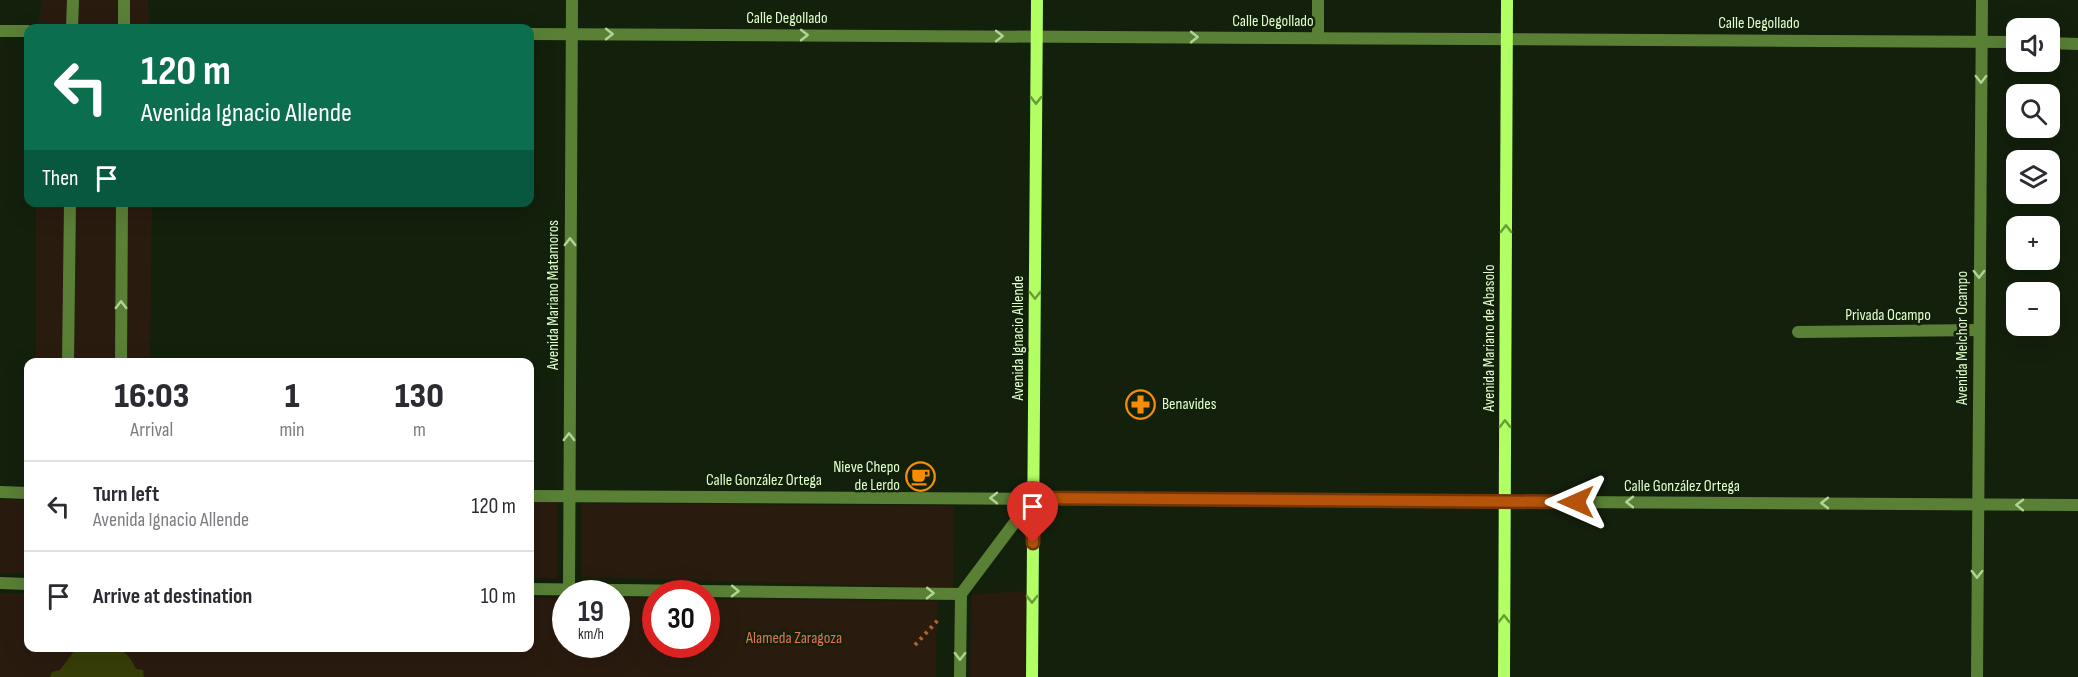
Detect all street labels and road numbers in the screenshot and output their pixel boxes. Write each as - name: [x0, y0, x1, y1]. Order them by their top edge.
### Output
- street label: Calle Degollado: [746, 9, 828, 28]
- street label: Calle Degollado: [1232, 12, 1314, 31]
- street label: Calle Degollado: [1718, 14, 1800, 33]
- street label: Avenida Mariano Matamoros: [544, 220, 563, 371]
- street label: Avenida Mariano de Abasolo: [1480, 264, 1499, 413]
- street label: Avenida Melchor Ocampo: [1953, 271, 1972, 406]
- street label: Avenida Ignacio Allende: [1009, 276, 1028, 401]
- street label: Privada Ocampo: [1845, 306, 1931, 325]
- street label: Calle González Ortega: [706, 471, 822, 490]
- street label: Calle González Ortega: [1624, 477, 1740, 496]

